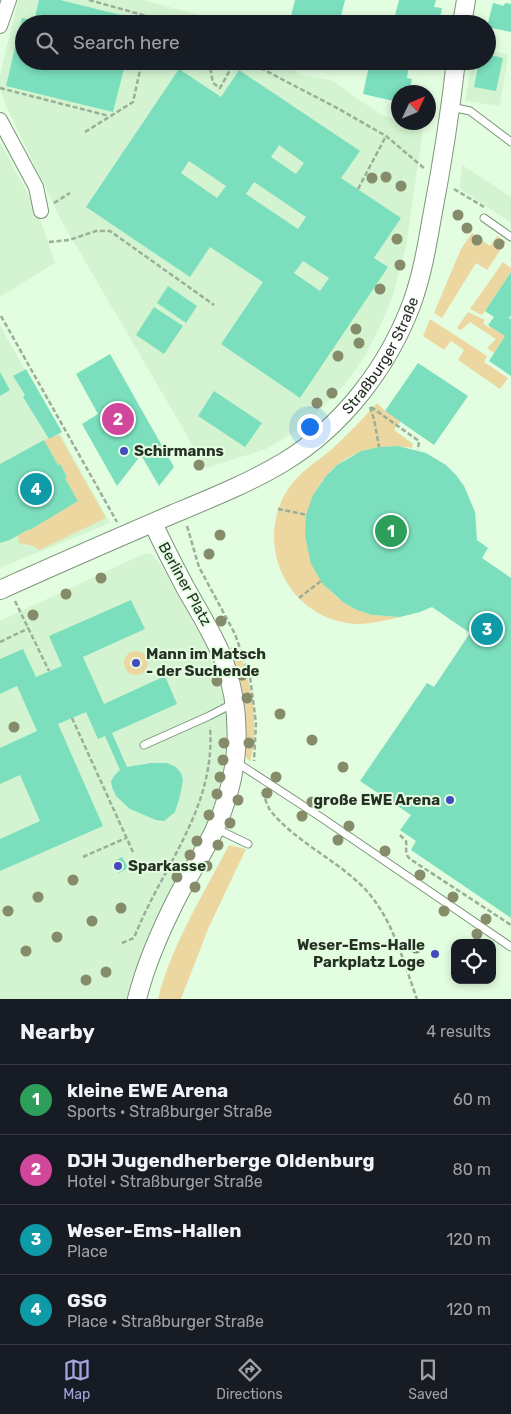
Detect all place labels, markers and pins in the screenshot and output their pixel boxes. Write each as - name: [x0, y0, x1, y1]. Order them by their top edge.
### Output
- pin: 2: [102, 400, 134, 438]
- place label: Schirmanns: [134, 442, 224, 460]
- marker: Schirmanns: [118, 445, 130, 457]
- pin: 4: [20, 470, 52, 508]
- pin: 1: [375, 512, 407, 550]
- pin: 3: [471, 610, 503, 648]
- place label: Mann im Matsch - der Suchende: [146, 645, 266, 680]
- marker: Mann im Matsch - der Suchende: [130, 657, 142, 669]
- place label: große EWE Arena: [314, 791, 440, 809]
- marker: große EWE Arena: [444, 794, 456, 806]
- place label: Sparkasse: [128, 857, 206, 875]
- marker: Sparkasse: [112, 860, 124, 872]
- place label: Weser-Ems-Halle Parkplatz Loge: [297, 936, 425, 971]
- marker: Weser-Ems-Halle Parkplatz Loge: [429, 948, 441, 960]

